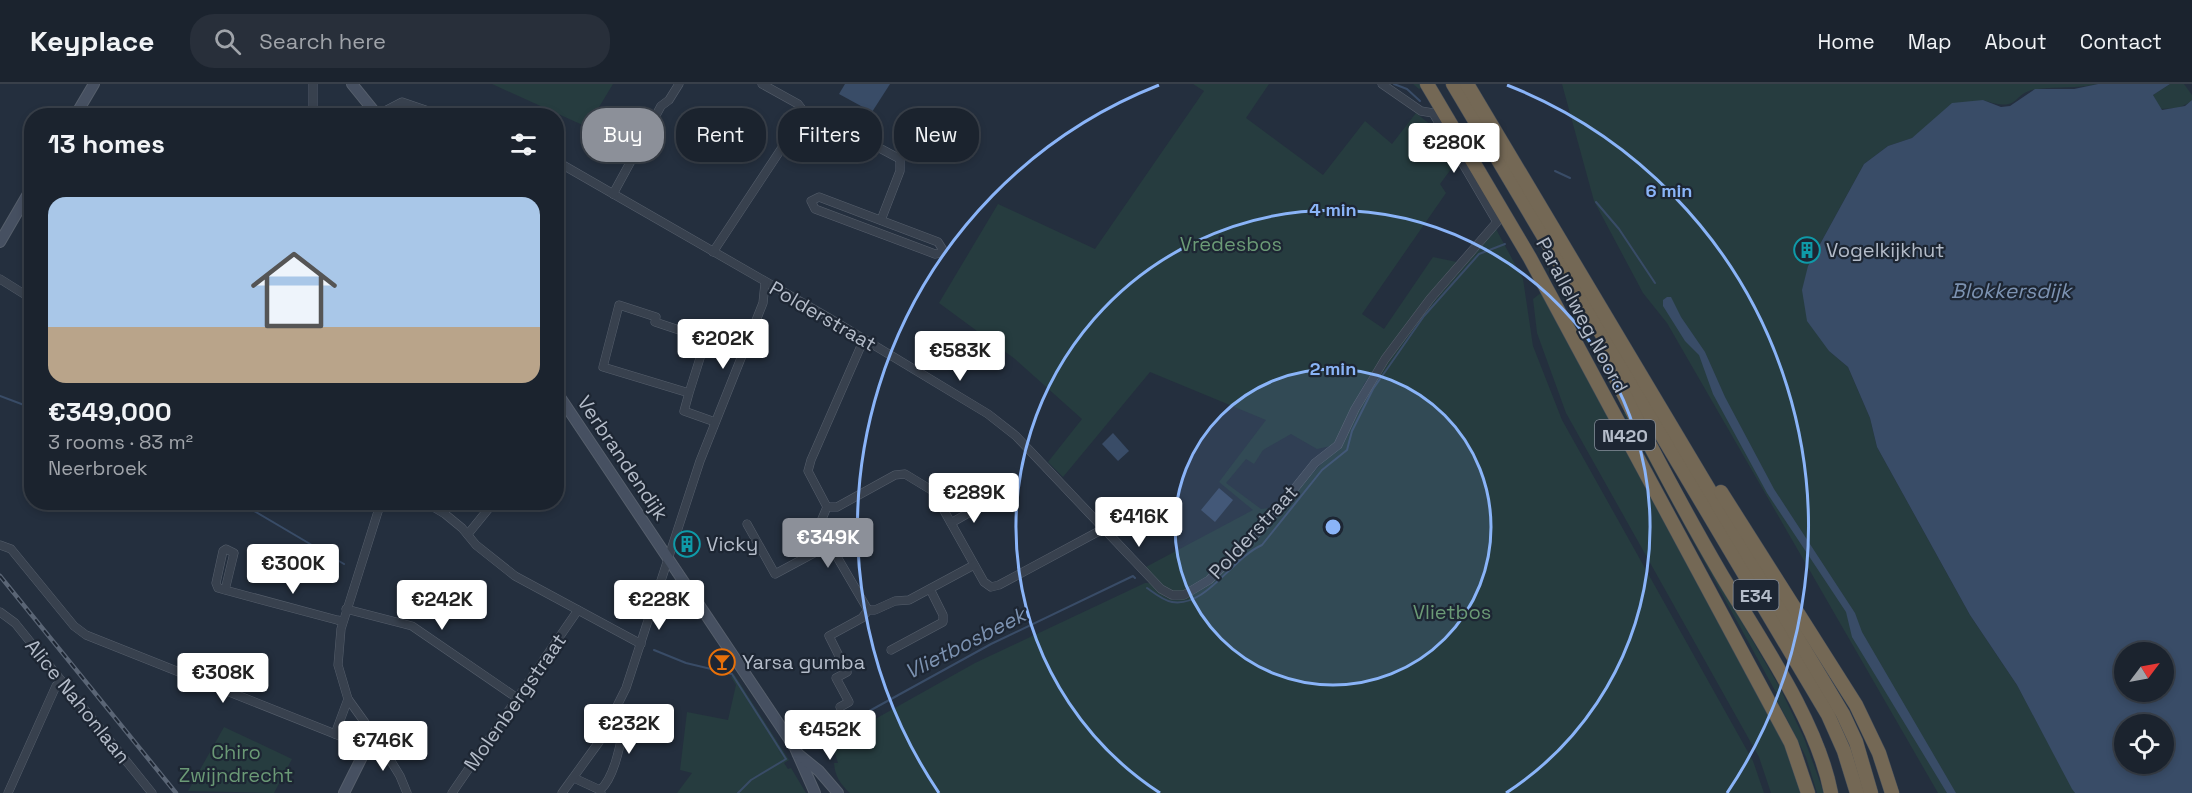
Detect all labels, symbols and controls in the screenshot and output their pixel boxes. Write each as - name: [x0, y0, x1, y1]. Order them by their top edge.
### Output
- search box: [190, 14, 610, 68]
- text: Keyplace: [30, 23, 154, 59]
- icon: search: [211, 25, 244, 58]
- text: Search here: [259, 27, 386, 55]
- text: Home: [1817, 28, 1875, 55]
- text: Map: [1908, 28, 1952, 55]
- text: About: [1985, 28, 2047, 55]
- text: Contact: [2080, 28, 2162, 55]
- chip: Buy: [582, 108, 664, 162]
- chip: Rent: [676, 108, 766, 162]
- chip: Filters: [778, 108, 882, 162]
- chip: New: [894, 108, 979, 162]
- pin: €280K: [1412, 123, 1496, 174]
- text: 13 homes: [48, 127, 165, 161]
- icon: filters: [507, 128, 540, 161]
- text: €280K: [1423, 129, 1485, 155]
- text: 6 min: [1646, 179, 1692, 202]
- text: 4 min: [1309, 198, 1357, 221]
- park label: Vredesbos: [1180, 231, 1282, 257]
- street label: Parallelweg Noord: [1530, 233, 1634, 397]
- building icon: Vogelkijkhut: [1792, 235, 1822, 265]
- icon: home: [240, 236, 348, 344]
- place label: Vogelkijkhut: [1826, 237, 1944, 263]
- street label: Polderstraat: [765, 275, 881, 357]
- water label: Blokkersdijk: [1951, 277, 2074, 304]
- pin: €202K: [681, 319, 765, 370]
- text: €202K: [692, 325, 754, 351]
- pin: €583K: [918, 331, 1002, 382]
- text: €583K: [929, 337, 991, 363]
- text: 2 min: [1310, 357, 1356, 380]
- street label: Verbrandendijk: [572, 390, 675, 526]
- text: €349,000: [48, 395, 172, 429]
- road number: N420: [1595, 420, 1655, 450]
- text: 3 rooms · 83 m²: [48, 429, 193, 455]
- text: Neerbroek: [48, 455, 148, 481]
- pin: €289K: [932, 473, 1016, 524]
- text: €289K: [943, 479, 1005, 505]
- street label: Polderstraat: [1203, 480, 1303, 584]
- pin: €416K: [1097, 497, 1181, 548]
- text: €416K: [1109, 503, 1169, 529]
- centre of rings: [1323, 517, 1343, 537]
- pin: €349K: [786, 518, 870, 569]
- text: €349K: [796, 524, 860, 550]
- building icon: Vicky: [672, 529, 702, 559]
- place label: Vicky: [706, 531, 758, 557]
- pin: €300K: [251, 544, 335, 595]
- text: €300K: [261, 550, 325, 576]
- pin: €242K: [400, 580, 484, 631]
- pin: €228K: [617, 580, 701, 631]
- road number: E34: [1734, 580, 1778, 610]
- text: €242K: [411, 586, 473, 612]
- text: €228K: [628, 586, 690, 612]
- park label: Vlietbos: [1413, 599, 1491, 625]
- water label: Vlietbosbeek: [900, 600, 1032, 685]
- street label: Molenbergstraat: [458, 628, 572, 776]
- street label: Alice Nahonlaan: [20, 633, 136, 769]
- north arrow: [2114, 642, 2174, 702]
- map controls: [2114, 642, 2174, 774]
- bar icon: Yarsa gumba: [707, 647, 737, 677]
- place label: Yarsa gumba: [742, 649, 865, 675]
- pin: €308K: [181, 653, 265, 704]
- text: €308K: [191, 659, 255, 685]
- pin: €232K: [587, 704, 671, 755]
- text: €232K: [598, 710, 660, 736]
- pin: €452K: [788, 710, 872, 761]
- button: locate: [2114, 714, 2174, 774]
- text: €452K: [799, 716, 861, 742]
- pin: €746K: [341, 721, 425, 772]
- text: €746K: [352, 727, 414, 753]
- park label: Chiro Zwijndrecht: [179, 739, 293, 788]

